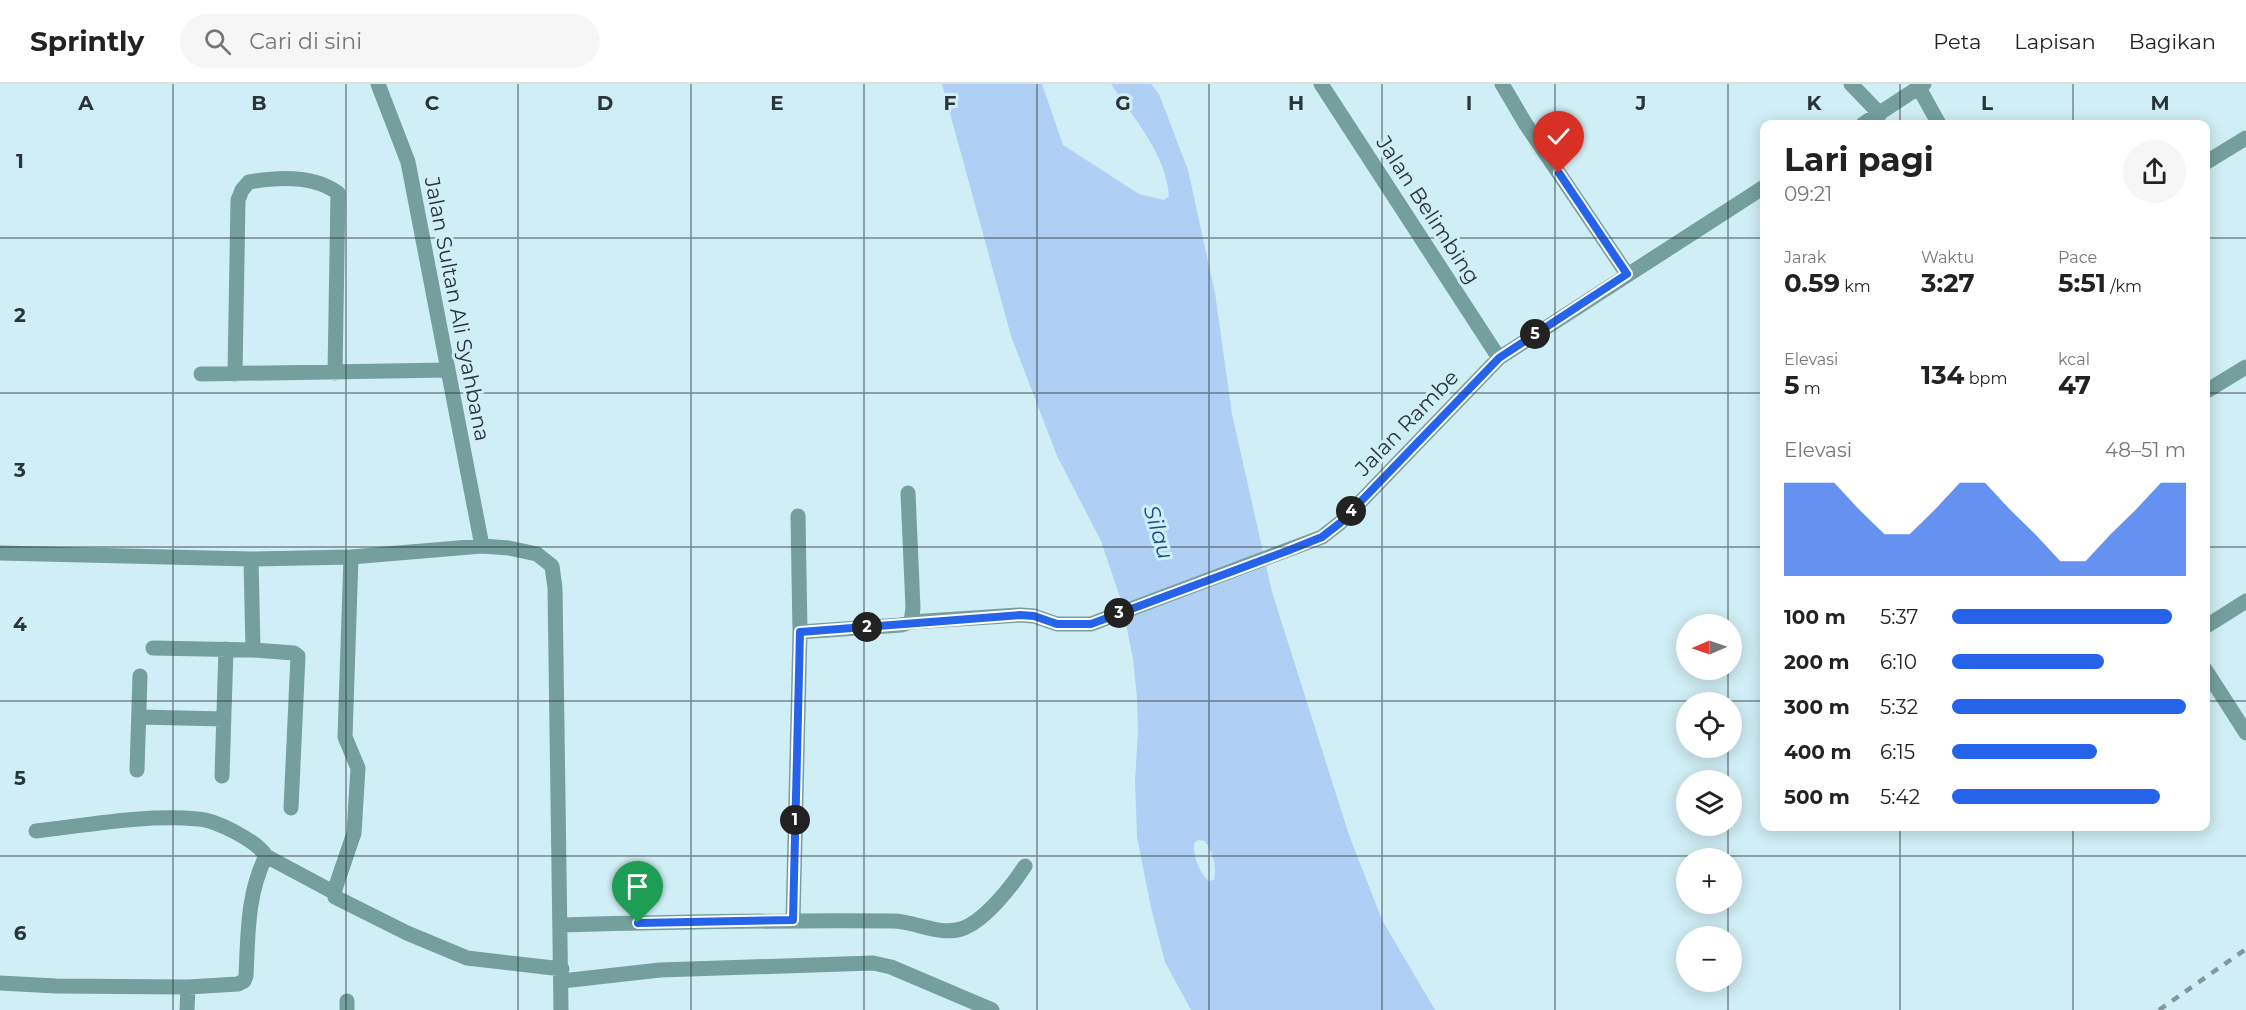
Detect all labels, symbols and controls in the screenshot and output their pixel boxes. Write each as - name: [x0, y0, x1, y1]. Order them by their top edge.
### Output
- search box: [180, 14, 600, 68]
- text: Sprintly: [30, 24, 144, 58]
- icon: search: [201, 25, 234, 58]
- text: Cari di sini: [249, 28, 362, 55]
- text: Peta: [1933, 29, 1981, 54]
- text: Lapisan: [2014, 29, 2096, 54]
- text: Bagikan: [2129, 29, 2216, 54]
- text: A: [77, 91, 94, 115]
- text: B: [251, 91, 267, 115]
- text: C: [425, 91, 440, 115]
- text: D: [597, 91, 613, 115]
- text: E: [770, 91, 784, 115]
- text: F: [944, 91, 957, 115]
- text: G: [1115, 91, 1131, 115]
- text: H: [1288, 91, 1304, 115]
- text: I: [1466, 91, 1472, 115]
- text: J: [1635, 91, 1646, 115]
- text: K: [1807, 91, 1823, 115]
- text: L: [1981, 91, 1993, 115]
- text: M: [2150, 91, 2170, 115]
- pin: [1533, 111, 1584, 173]
- icon: check: [1542, 120, 1575, 153]
- street label: Jalan Belimbing: [1371, 130, 1486, 288]
- text: Lari pagi: [1784, 139, 1934, 179]
- button: share: [2123, 140, 2186, 203]
- text: 1: [16, 149, 24, 173]
- street label: Jalan Sultan Ali Syahbana: [419, 174, 495, 443]
- text: 09:21: [1784, 182, 1832, 206]
- text: Jarak: [1784, 248, 1826, 267]
- text: Waktu: [1921, 248, 1974, 267]
- text: Pace: [2058, 248, 2097, 267]
- text: 0.59: [1784, 267, 1840, 299]
- text: 3:27: [1921, 267, 1975, 299]
- text: 5:51: [2058, 267, 2106, 299]
- text: km: [1840, 277, 1871, 296]
- text: /km: [2106, 277, 2142, 296]
- text: 2: [14, 303, 26, 327]
- pin: 5: [1520, 319, 1550, 349]
- text: 5: [1530, 324, 1540, 343]
- text: Elevasi: [1784, 350, 1838, 369]
- text: kcal: [2058, 350, 2090, 369]
- text: 134: [1921, 359, 1965, 391]
- street label: Jalan Rambe: [1349, 365, 1463, 481]
- text: 5: [1784, 369, 1799, 401]
- text: bpm: [1965, 369, 2007, 388]
- text: 47: [2058, 369, 2091, 401]
- text: m: [1799, 379, 1821, 398]
- text: Elevasi: [1784, 438, 1852, 462]
- text: 48–51 m: [2105, 438, 2186, 462]
- text: 3: [13, 458, 26, 482]
- pin: 4: [1336, 496, 1366, 526]
- text: 4: [1345, 501, 1357, 520]
- water label: Silau: [1138, 502, 1179, 562]
- pin: 3: [1104, 598, 1134, 628]
- text: 3: [1114, 603, 1124, 622]
- text: 100 m: [1784, 605, 1846, 629]
- text: 5:37: [1880, 605, 1918, 629]
- text: 4: [13, 612, 27, 636]
- pin: 2: [852, 612, 882, 642]
- north arrow: [1676, 614, 1742, 680]
- map controls: [1676, 614, 1742, 992]
- text: 2: [862, 617, 872, 636]
- text: 200 m: [1784, 650, 1850, 674]
- text: 6:10: [1880, 650, 1917, 674]
- button: locate: [1676, 692, 1742, 758]
- text: 300 m: [1784, 695, 1850, 719]
- text: 5:32: [1880, 695, 1918, 719]
- text: 400 m: [1784, 740, 1852, 764]
- text: 6:15: [1880, 740, 1915, 764]
- text: 5: [14, 766, 26, 790]
- button: layers: [1676, 770, 1742, 836]
- text: 500 m: [1784, 785, 1850, 809]
- text: 5:42: [1880, 785, 1920, 809]
- pin: 1: [780, 805, 810, 835]
- text: 1: [792, 810, 798, 829]
- button: +: [1676, 848, 1742, 914]
- pin: [612, 861, 663, 923]
- icon: arrive: [621, 870, 654, 903]
- text: 6: [14, 921, 27, 945]
- button: −: [1676, 926, 1742, 992]

